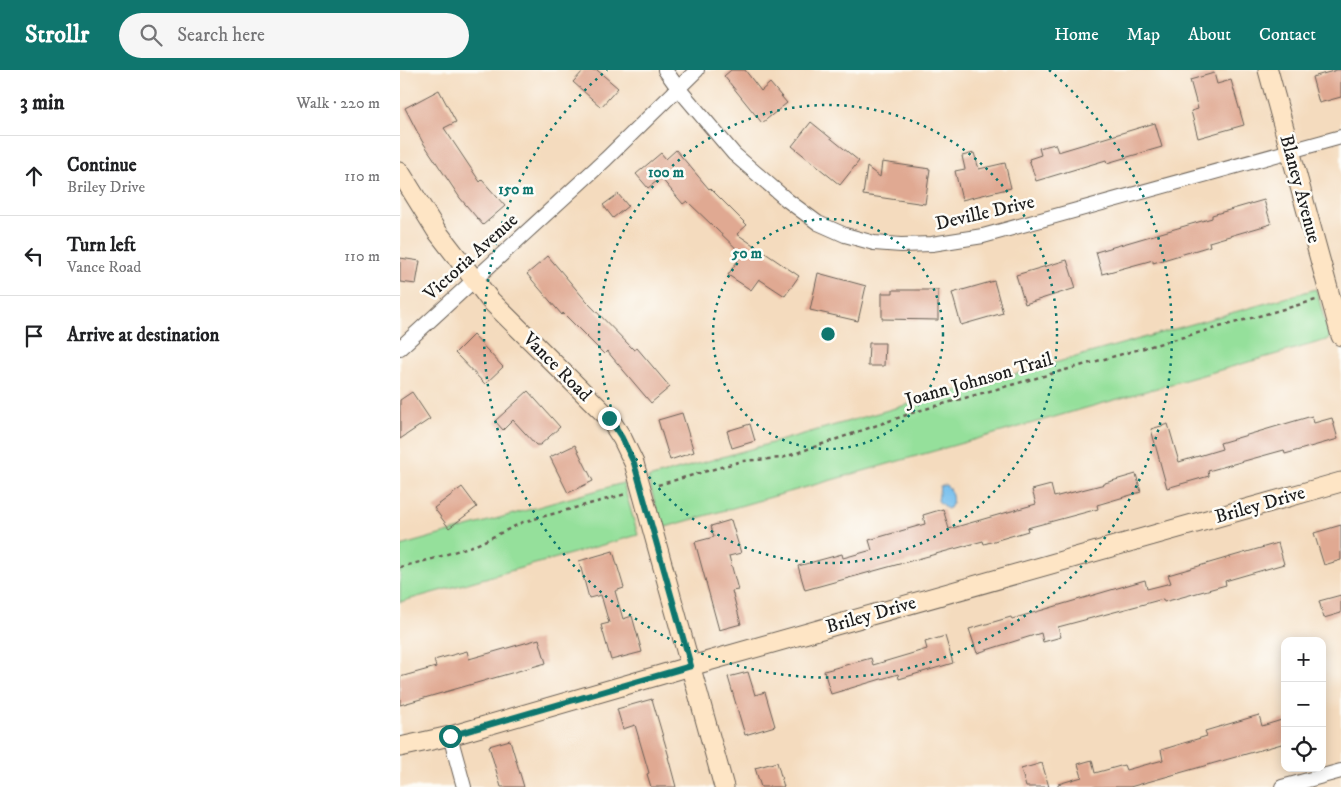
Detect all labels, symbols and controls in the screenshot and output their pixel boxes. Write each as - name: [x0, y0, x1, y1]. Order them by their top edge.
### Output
- search box: [119, 13, 469, 58]
- text: Strollr: [25, 20, 89, 50]
- icon: search: [137, 21, 165, 49]
- text: Search here: [177, 24, 265, 47]
- text: Home: [1054, 24, 1099, 46]
- text: Map: [1127, 24, 1160, 46]
- text: About: [1188, 24, 1231, 46]
- text: Contact: [1259, 24, 1316, 46]
- text: 3 min: [20, 90, 65, 116]
- text: Walk · 220 m: [296, 93, 380, 113]
- street label: Blaney Avenue: [1274, 132, 1326, 246]
- text: Continue: [67, 154, 137, 177]
- icon: ahead: [20, 162, 48, 190]
- text: 100 m: [648, 163, 685, 182]
- text: 110 m: [344, 166, 380, 186]
- text: Briley Drive: [67, 177, 145, 197]
- text: 150 m: [498, 180, 534, 199]
- street label: Deville Drive: [933, 190, 1037, 236]
- street label: Victoria Avenue: [418, 209, 523, 306]
- text: Turn left: [67, 234, 136, 257]
- icon: left: [20, 242, 48, 270]
- text: 50 m: [731, 244, 763, 263]
- text: 110 m: [344, 246, 380, 266]
- text: Vance Road: [67, 257, 141, 277]
- icon: arrive: [20, 322, 48, 350]
- text: Arrive at destination: [67, 324, 219, 347]
- centre of rings: [819, 325, 837, 343]
- street label: Vance Road: [517, 327, 597, 407]
- street label: Joann Johnson Trail: [901, 348, 1056, 413]
- route end: [598, 407, 621, 430]
- street label: Briley Drive: [1212, 481, 1308, 529]
- street label: Briley Drive: [823, 591, 919, 639]
- map controls: [1281, 637, 1326, 772]
- button: +: [1281, 637, 1326, 682]
- button: −: [1281, 682, 1326, 727]
- route start: [439, 725, 462, 748]
- button: locate: [1281, 727, 1326, 772]

